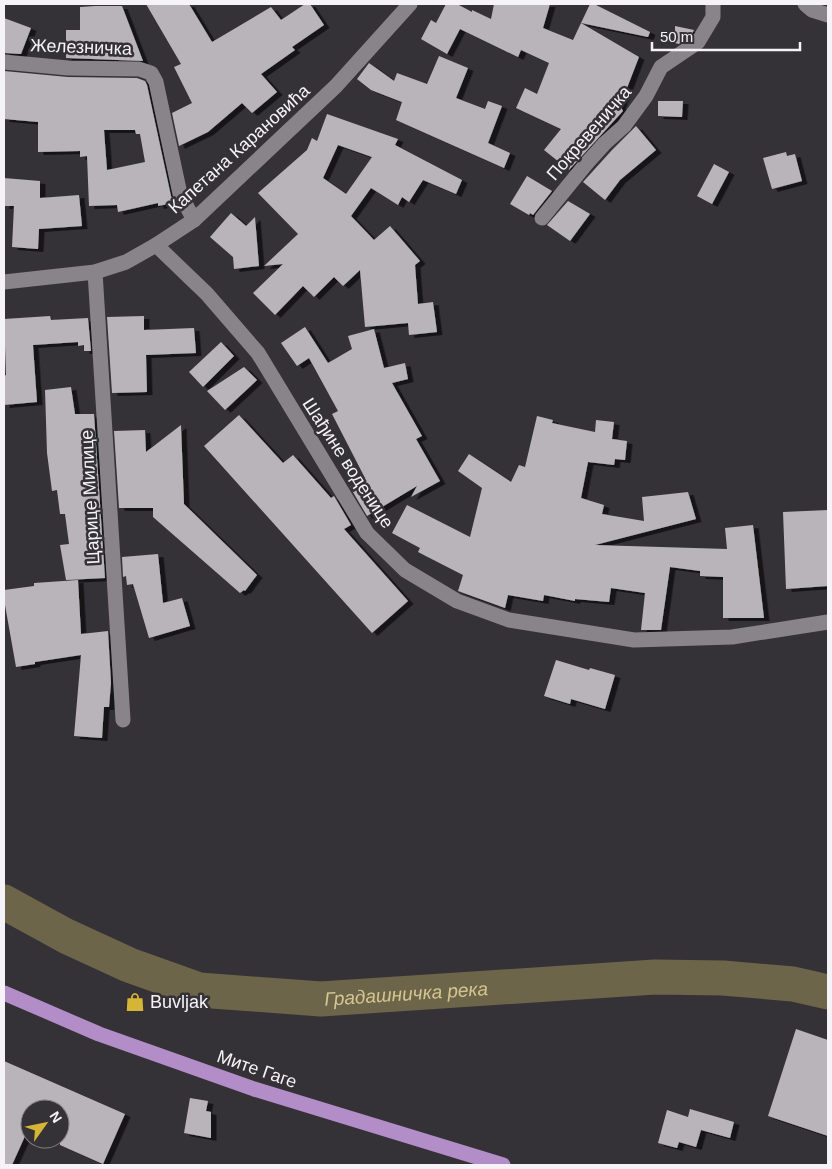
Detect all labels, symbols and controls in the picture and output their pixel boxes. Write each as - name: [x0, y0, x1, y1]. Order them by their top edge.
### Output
- scale bar: [652, 20, 800, 52]
- text: 50 m: [660, 28, 693, 45]
- street label: Железничка: [30, 35, 133, 59]
- street label: Капетана Карановића: [164, 80, 314, 218]
- street label: Покревеничка: [543, 81, 636, 184]
- street label: Шађине воденице: [298, 394, 398, 532]
- street label: Царице Милице: [76, 429, 104, 565]
- water label: Градашничка река: [324, 978, 489, 1009]
- shop icon: Buvljak: [124, 991, 146, 1013]
- place label: Buvljak: [150, 992, 209, 1012]
- street label: Мите Гаге: [214, 1046, 300, 1092]
- north arrow: [20, 1099, 70, 1149]
- text: N: [46, 1108, 65, 1126]

